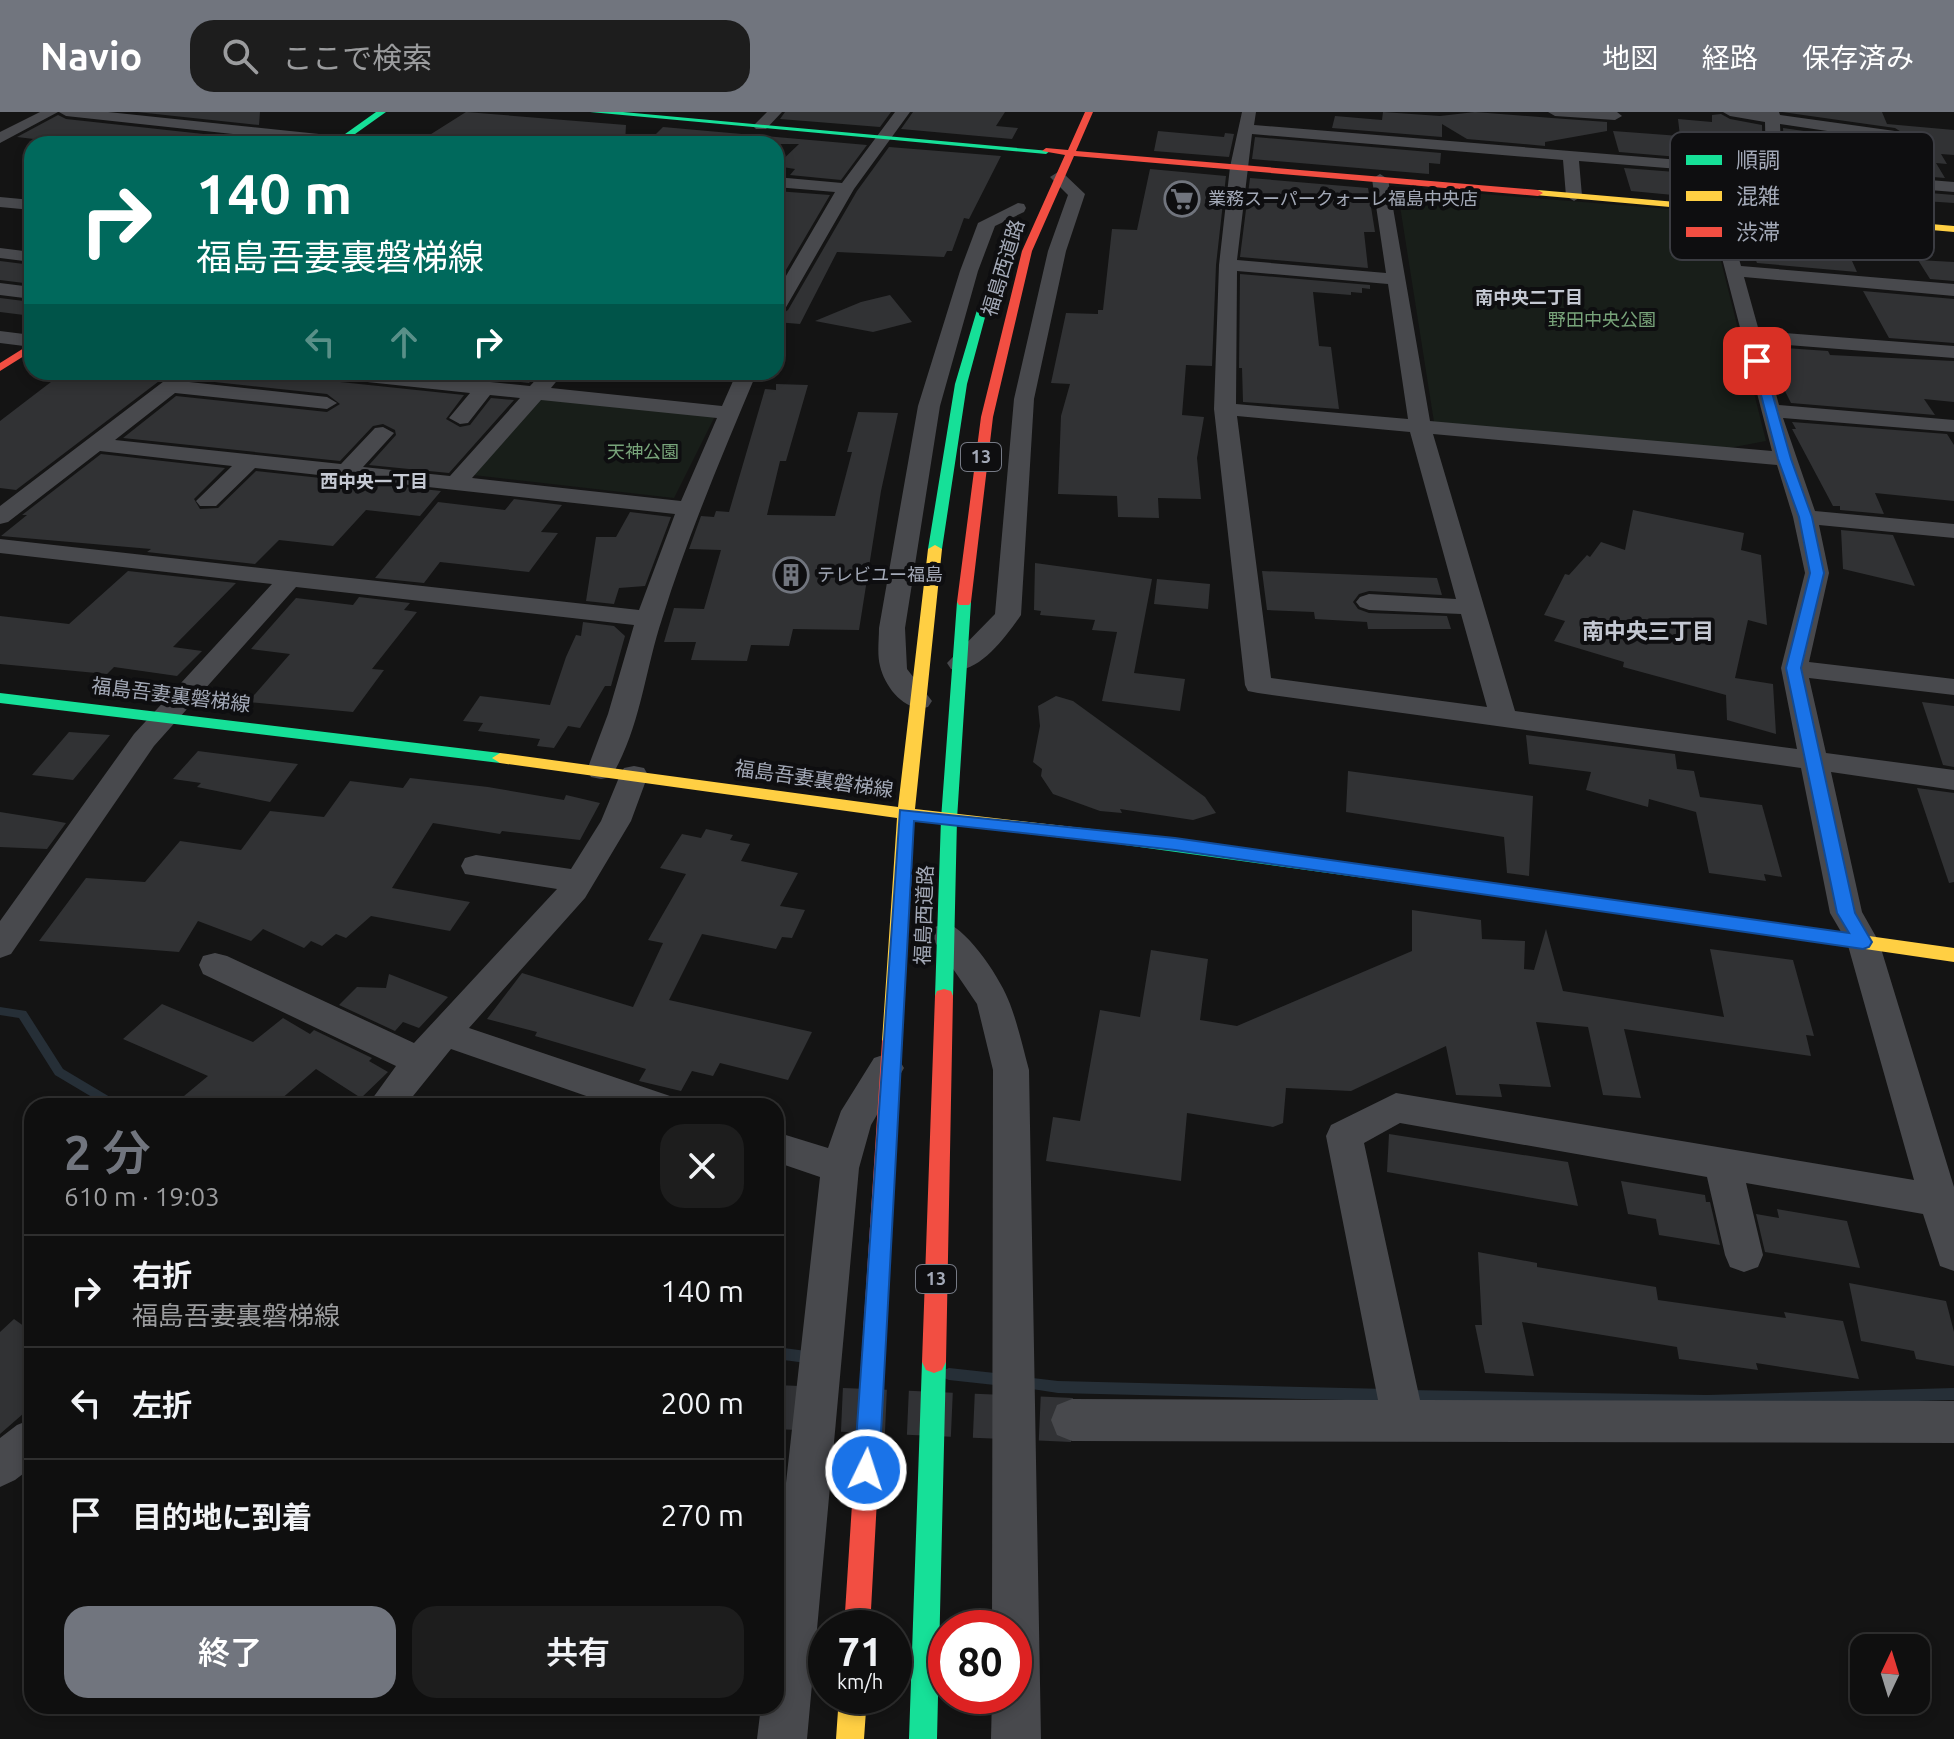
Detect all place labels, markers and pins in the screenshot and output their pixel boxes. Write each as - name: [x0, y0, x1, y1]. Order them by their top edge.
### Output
- supermarket icon: 業務スーパークォーレ福島中央店: [1163, 180, 1201, 218]
- place label: 業務スーパークォーレ福島中央店: [1208, 188, 1478, 208]
- pin: [1723, 327, 1791, 395]
- building icon: テレビユー福島: [772, 556, 810, 594]
- place label: テレビユー福島: [817, 564, 943, 584]

